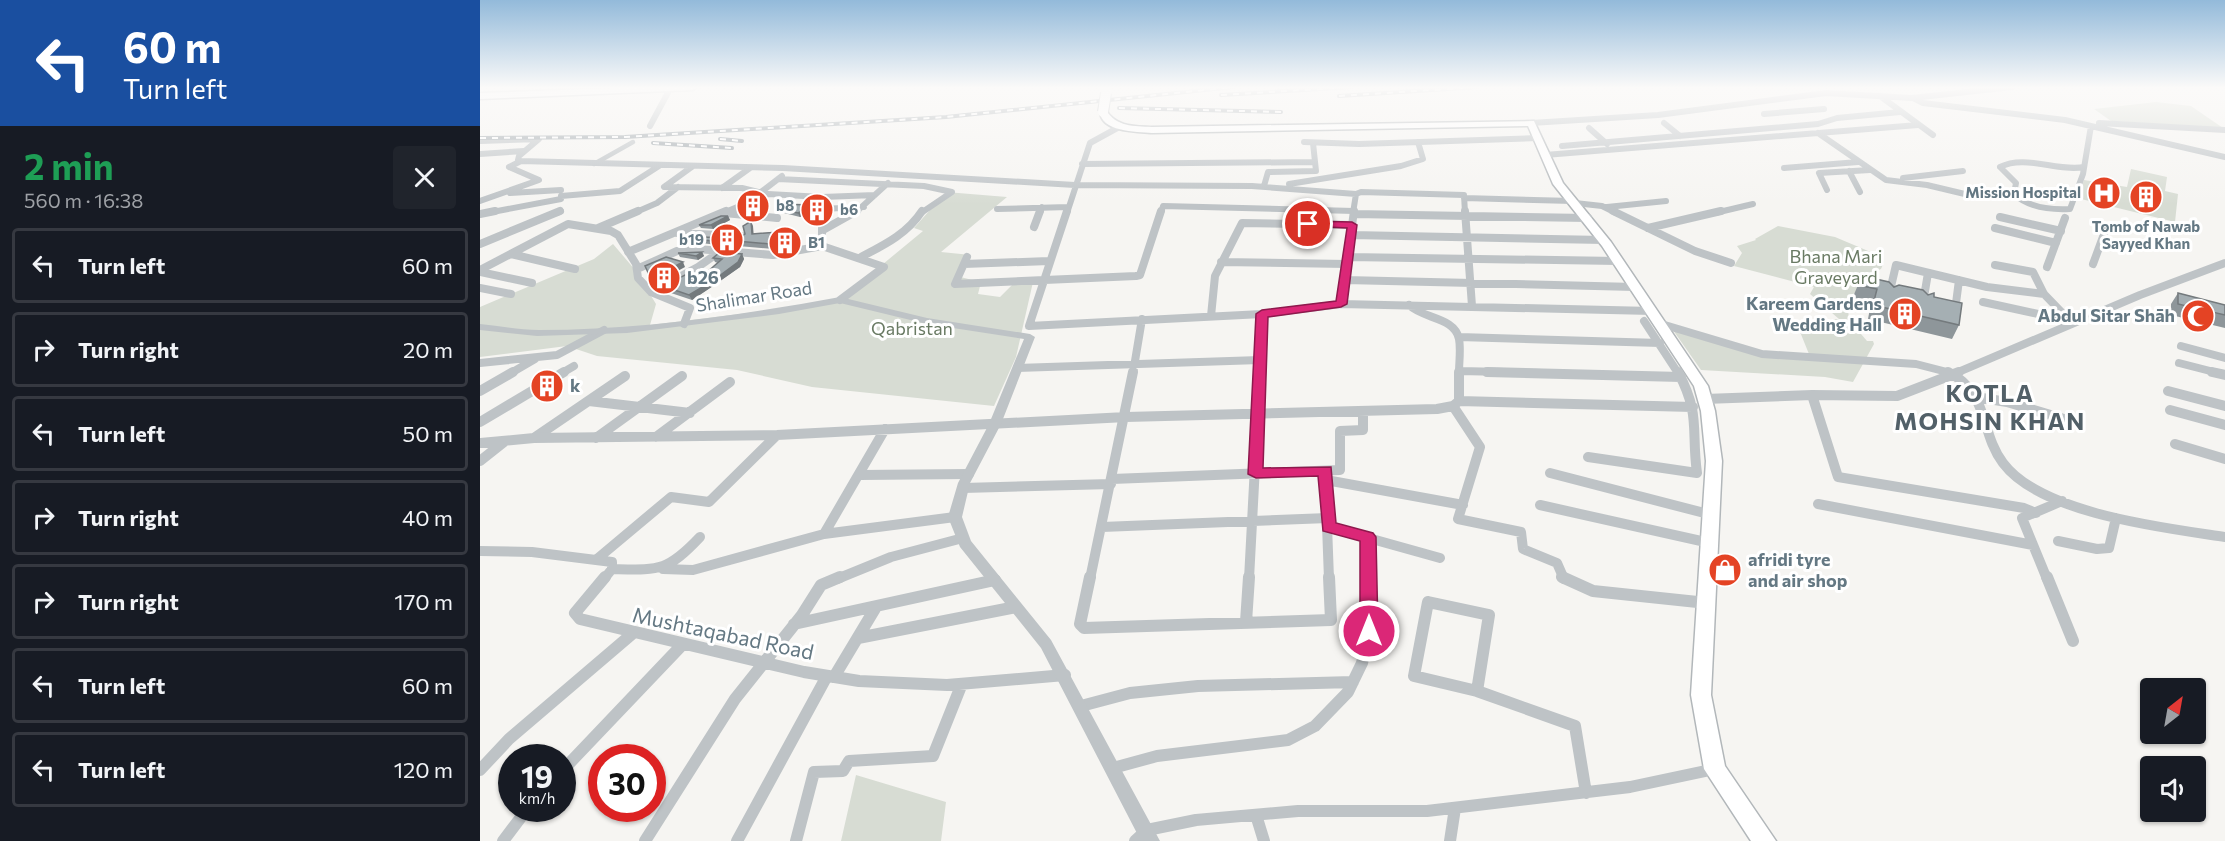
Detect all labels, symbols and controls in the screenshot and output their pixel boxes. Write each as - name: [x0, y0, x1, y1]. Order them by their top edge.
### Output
- text: 60 m: [123, 20, 222, 72]
- icon: left: [24, 24, 102, 102]
- text: Turn left: [123, 72, 227, 105]
- text: 2 min: [24, 143, 114, 187]
- button: close: [393, 146, 456, 209]
- hospital icon: Mission Hospital: [2086, 175, 2122, 211]
- building icon: Tomb of Nawab Sayyed Khan: [2128, 179, 2164, 215]
- place label: Mission Hospital: [1965, 183, 2081, 201]
- text: 560 m · 16:38: [24, 188, 143, 212]
- building icon: b8: [735, 188, 771, 224]
- building icon: b6: [799, 192, 835, 228]
- place label: b8: [776, 196, 794, 214]
- pin: [1282, 198, 1333, 249]
- place label: b6: [840, 200, 858, 218]
- icon: arrive: [1291, 207, 1324, 240]
- place label: Tomb of Nawab Sayyed Khan: [2092, 217, 2200, 252]
- building icon: b19: [709, 222, 745, 258]
- building icon: B1: [767, 225, 803, 261]
- place label: b19: [679, 230, 704, 248]
- place label: B1: [808, 233, 825, 251]
- park label: Bhana Mari Graveyard: [1790, 245, 1882, 288]
- icon: left: [27, 249, 60, 282]
- text: Turn left: [78, 252, 165, 279]
- text: 60 m: [402, 252, 453, 279]
- building icon: b26: [646, 260, 682, 296]
- place label: b26: [687, 266, 719, 288]
- street label: Shalimar Road: [694, 276, 813, 316]
- place label: Kareem Gardens Wedding Hall: [1746, 292, 1882, 335]
- building icon: Kareem Gardens Wedding Hall: [1887, 296, 1923, 332]
- mosque icon: Abdul Sitar Shāh: [2180, 298, 2216, 334]
- place label: Abdul Sitar Shāh: [2037, 304, 2175, 326]
- park label: Qabristan: [871, 317, 953, 339]
- icon: right: [27, 333, 60, 366]
- text: Turn right: [78, 336, 179, 363]
- text: 20 m: [403, 336, 453, 363]
- building icon: k: [529, 368, 565, 404]
- place label: k: [570, 374, 581, 396]
- district label: KOTLA MOHSIN KHAN: [1894, 378, 2086, 435]
- icon: left: [27, 417, 60, 450]
- text: Turn left: [78, 420, 165, 447]
- text: 50 m: [403, 420, 453, 447]
- icon: right: [27, 501, 60, 534]
- text: Turn right: [78, 504, 179, 531]
- text: 40 m: [402, 504, 453, 531]
- place label: afridi tyre and air shop: [1748, 548, 1848, 591]
- shop icon: afridi tyre and air shop: [1707, 552, 1743, 588]
- icon: right: [27, 585, 60, 618]
- text: Turn right: [78, 588, 179, 615]
- text: 170 m: [394, 588, 453, 615]
- position arrow: [1337, 599, 1401, 663]
- street label: Mushtaqabad Road: [630, 601, 816, 664]
- icon: left: [27, 669, 60, 702]
- text: Turn left: [78, 672, 165, 699]
- text: 60 m: [402, 672, 453, 699]
- north arrow: [2140, 678, 2206, 744]
- map controls: [2140, 678, 2206, 822]
- speed limit sign: 30: [588, 744, 666, 822]
- icon: left: [27, 753, 60, 786]
- text: Turn left: [78, 756, 165, 783]
- text: 120 m: [394, 756, 453, 783]
- button: sound: [2140, 756, 2206, 822]
- text: 19: [521, 757, 553, 794]
- text: km/h: [519, 789, 555, 807]

